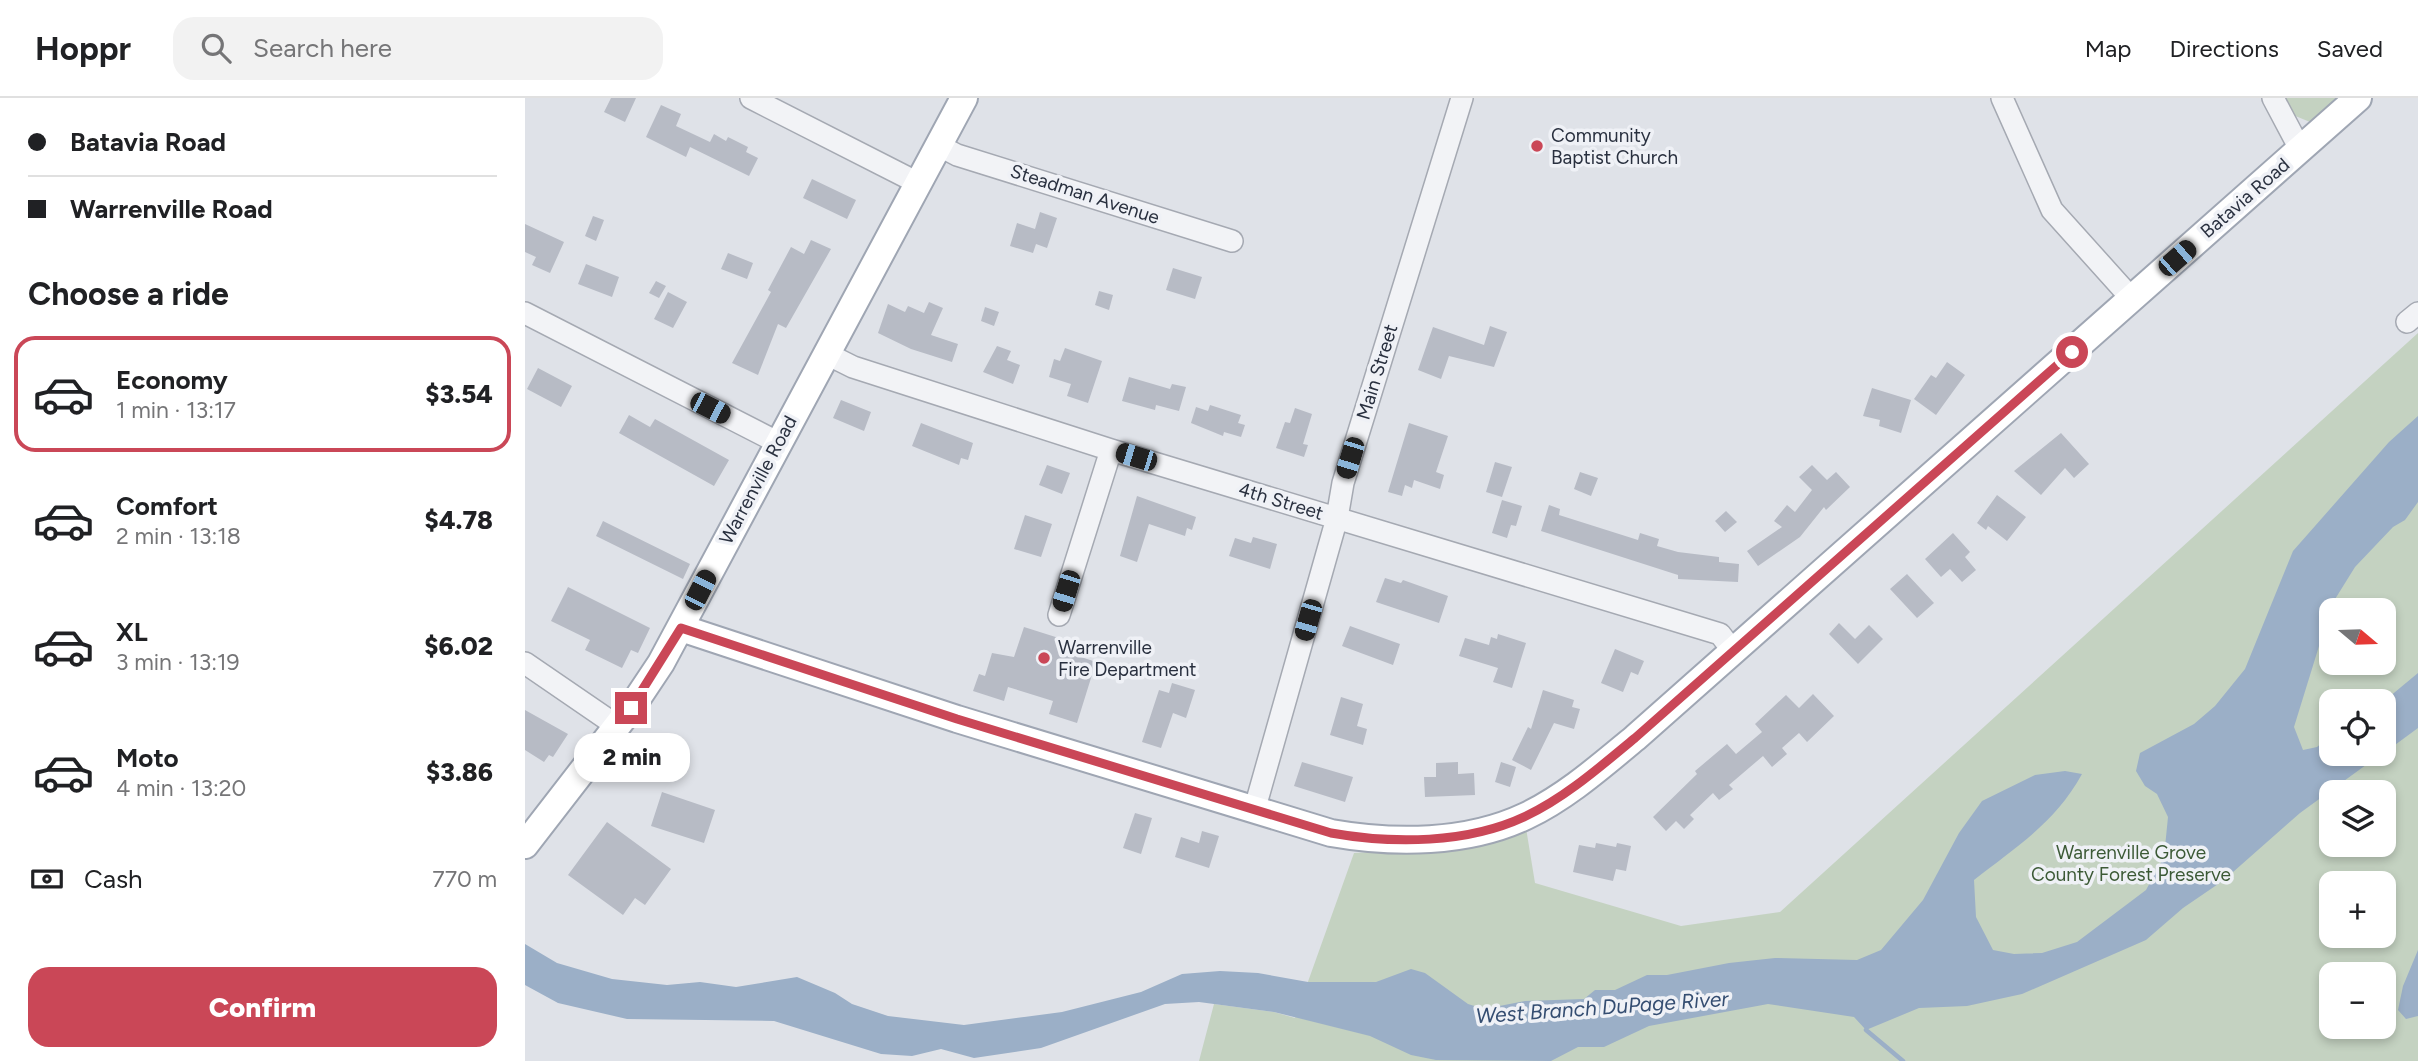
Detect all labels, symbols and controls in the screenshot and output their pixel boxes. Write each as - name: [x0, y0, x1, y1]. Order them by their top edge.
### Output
- search box: [173, 17, 663, 80]
- text: Hoppr: [35, 29, 131, 68]
- icon: search: [197, 29, 235, 67]
- text: Search here: [253, 32, 392, 64]
- text: Map: [2085, 34, 2131, 63]
- text: Directions: [2169, 34, 2279, 63]
- text: Saved: [2317, 34, 2383, 63]
- place label: Community Baptist Church: [1551, 124, 1678, 169]
- text: Batavia Road: [70, 126, 226, 158]
- marker: Community Baptist Church: [1529, 138, 1545, 154]
- street label: Batavia Road: [2196, 153, 2294, 243]
- street label: Steadman Avenue: [1008, 159, 1162, 229]
- text: Warrenville Road: [70, 193, 273, 225]
- car: [2155, 236, 2200, 280]
- text: Choose a ride: [28, 275, 229, 313]
- street label: Main Street: [1352, 321, 1402, 423]
- route start: [2056, 336, 2088, 368]
- icon: car: [32, 363, 95, 426]
- text: Economy: [116, 364, 228, 396]
- text: $3.54: [425, 378, 493, 410]
- car: [687, 389, 734, 427]
- text: 1 min · 13:17: [116, 396, 236, 424]
- street label: Warrenville Road: [714, 412, 802, 548]
- car: [1334, 435, 1367, 481]
- car: [1113, 441, 1160, 473]
- street label: 4th Street: [1236, 477, 1326, 525]
- icon: car: [32, 489, 95, 552]
- text: Comfort: [116, 490, 218, 522]
- text: $4.78: [425, 504, 493, 536]
- text: 2 min · 13:18: [116, 522, 241, 550]
- car: [682, 567, 719, 613]
- car: [1050, 568, 1083, 614]
- car: [1293, 597, 1324, 643]
- north arrow: [2319, 598, 2396, 676]
- map controls: [2319, 598, 2396, 1039]
- icon: car: [32, 615, 95, 678]
- text: XL: [116, 616, 148, 648]
- text: $6.02: [424, 630, 493, 662]
- place label: Warrenville Fire Department: [1058, 636, 1197, 681]
- text: 3 min · 13:19: [116, 648, 240, 676]
- marker: Warrenville Fire Department: [1036, 650, 1052, 666]
- button: locate: [2319, 689, 2396, 766]
- route end: [615, 692, 647, 724]
- callout: 2 min: [573, 732, 689, 782]
- icon: car: [32, 741, 95, 804]
- text: Moto: [116, 742, 179, 774]
- text: 2 min: [603, 743, 661, 771]
- text: $3.86: [426, 756, 493, 788]
- text: 4 min · 13:20: [116, 774, 246, 802]
- button: layers: [2319, 780, 2396, 857]
- park label: Warrenville Grove County Forest Preserve: [2031, 841, 2231, 886]
- icon: cash: [28, 860, 66, 898]
- text: Cash: [84, 863, 143, 895]
- text: 770 m: [432, 865, 497, 893]
- button: +: [2319, 871, 2396, 948]
- button: −: [2319, 962, 2396, 1039]
- button: Confirm: [28, 967, 497, 1047]
- water label: West Branch DuPage River: [1475, 986, 1730, 1028]

